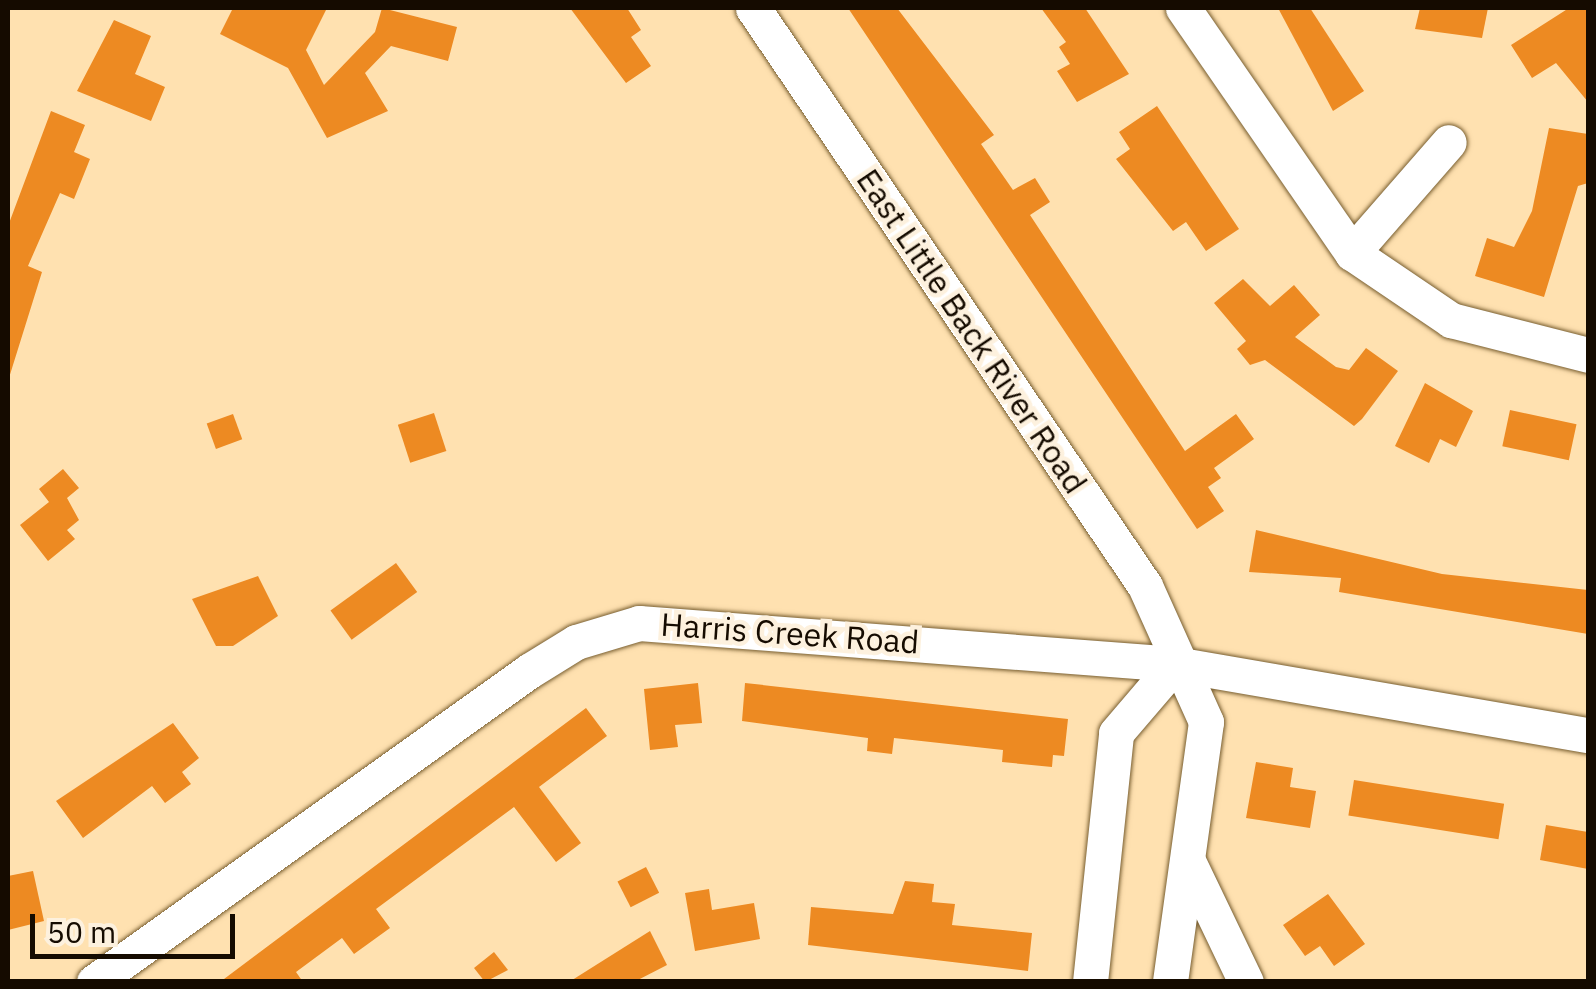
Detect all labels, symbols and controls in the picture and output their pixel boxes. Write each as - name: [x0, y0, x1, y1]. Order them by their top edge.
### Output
- street label: East Little Back River Road: [849, 162, 1095, 500]
- street label: Harris Creek Road: [660, 605, 920, 661]
- scale bar: [35, 894, 240, 956]
- text: 50 m: [47, 912, 116, 951]

